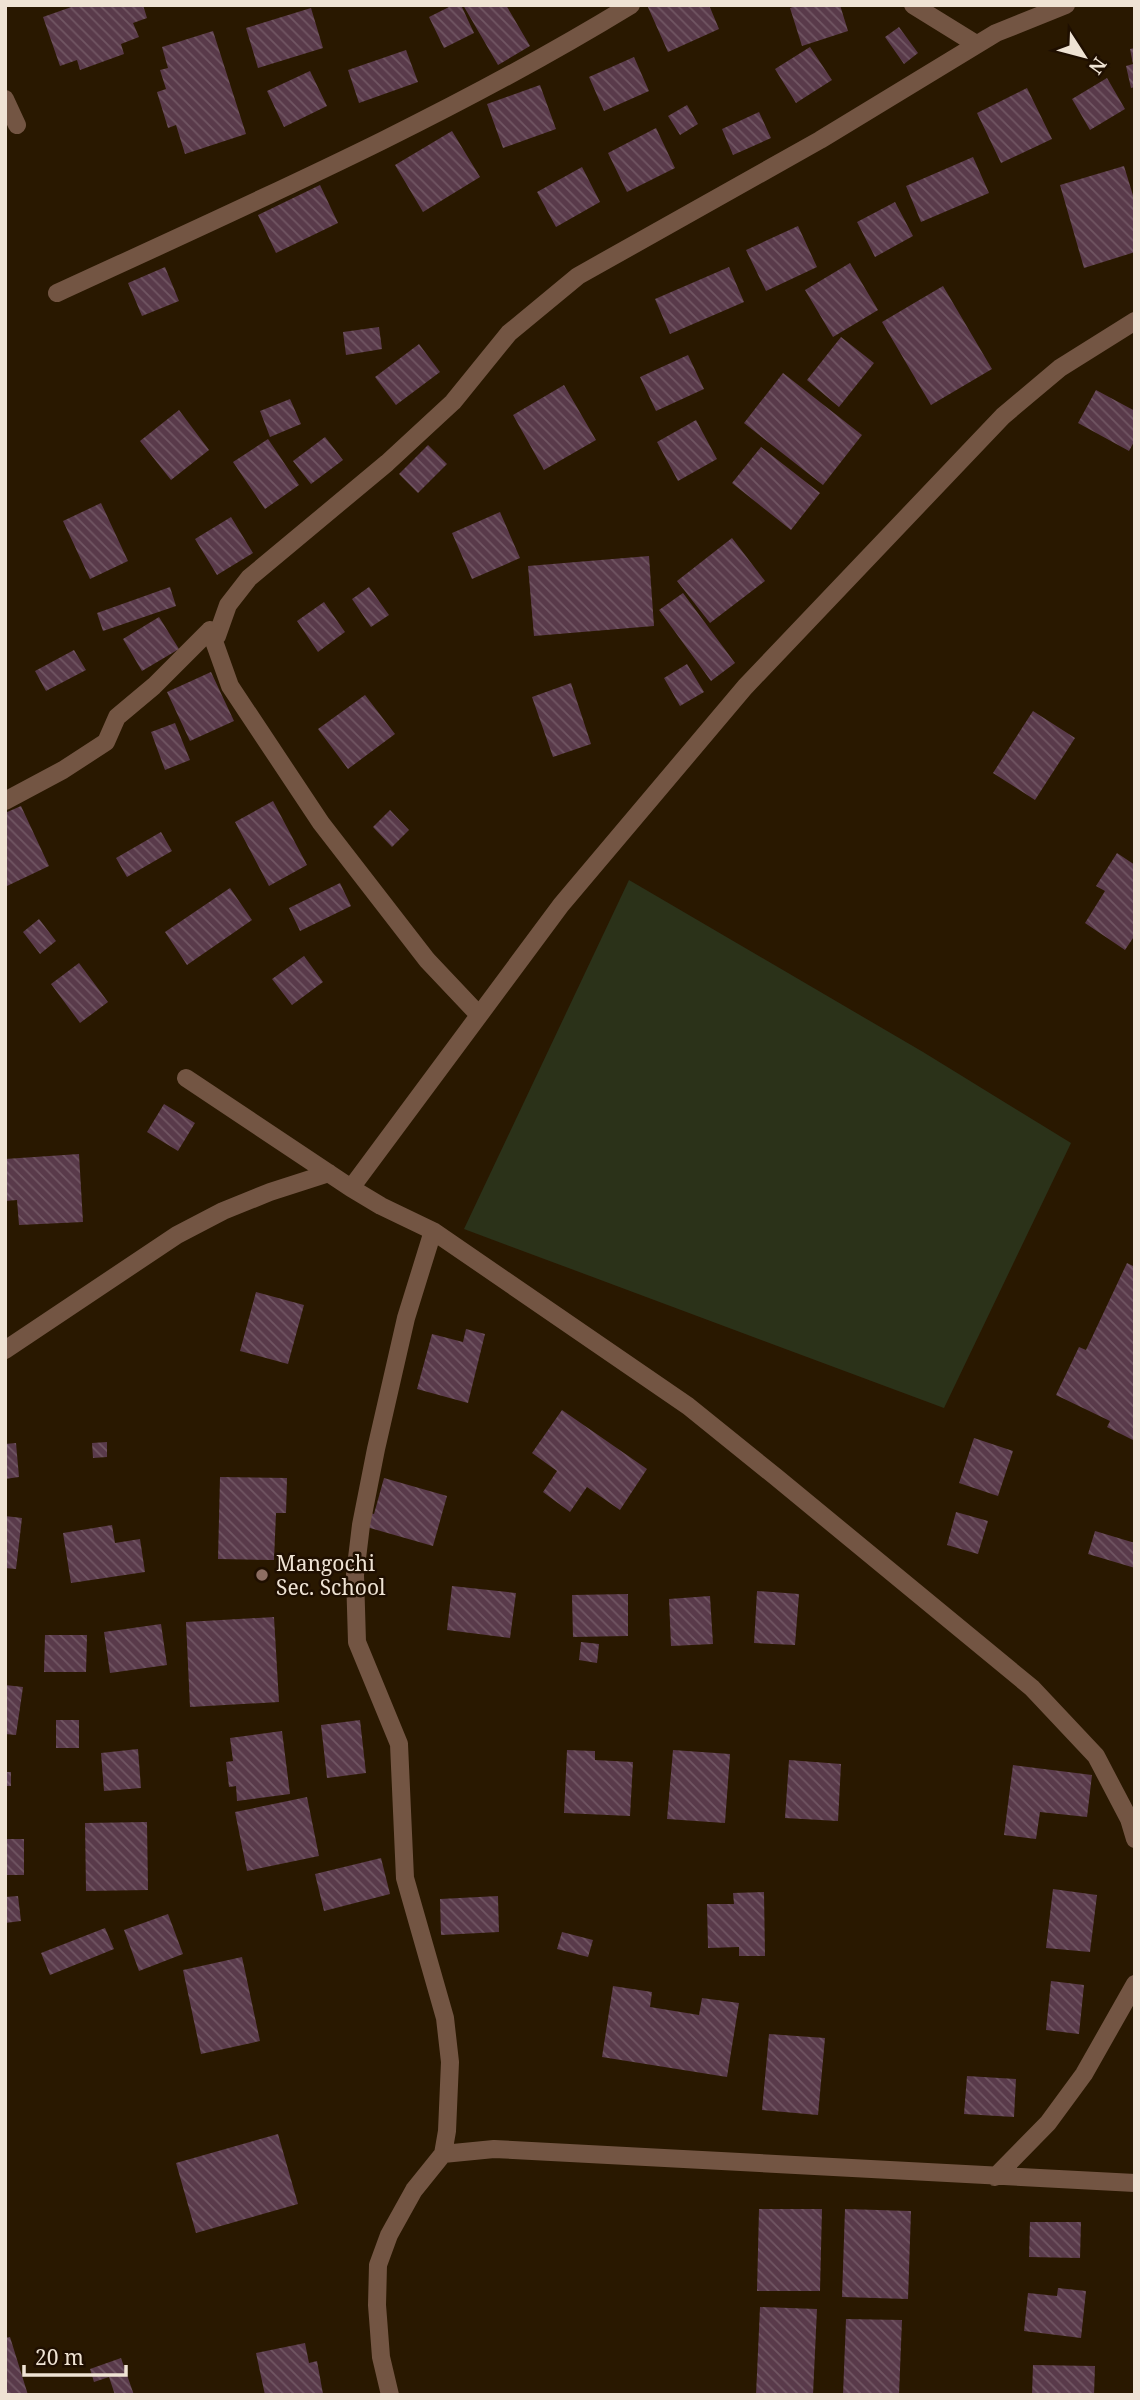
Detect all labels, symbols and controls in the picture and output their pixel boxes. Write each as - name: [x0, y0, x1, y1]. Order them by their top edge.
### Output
- north arrow: [1049, 21, 1119, 91]
- text: N: [1083, 52, 1113, 80]
- place label: Mangochi Sec. School: [276, 1549, 386, 1601]
- marker: Mangochi Sec. School: [254, 1567, 270, 1583]
- scale bar: [24, 2334, 126, 2378]
- text: 20 m: [35, 2343, 84, 2371]

